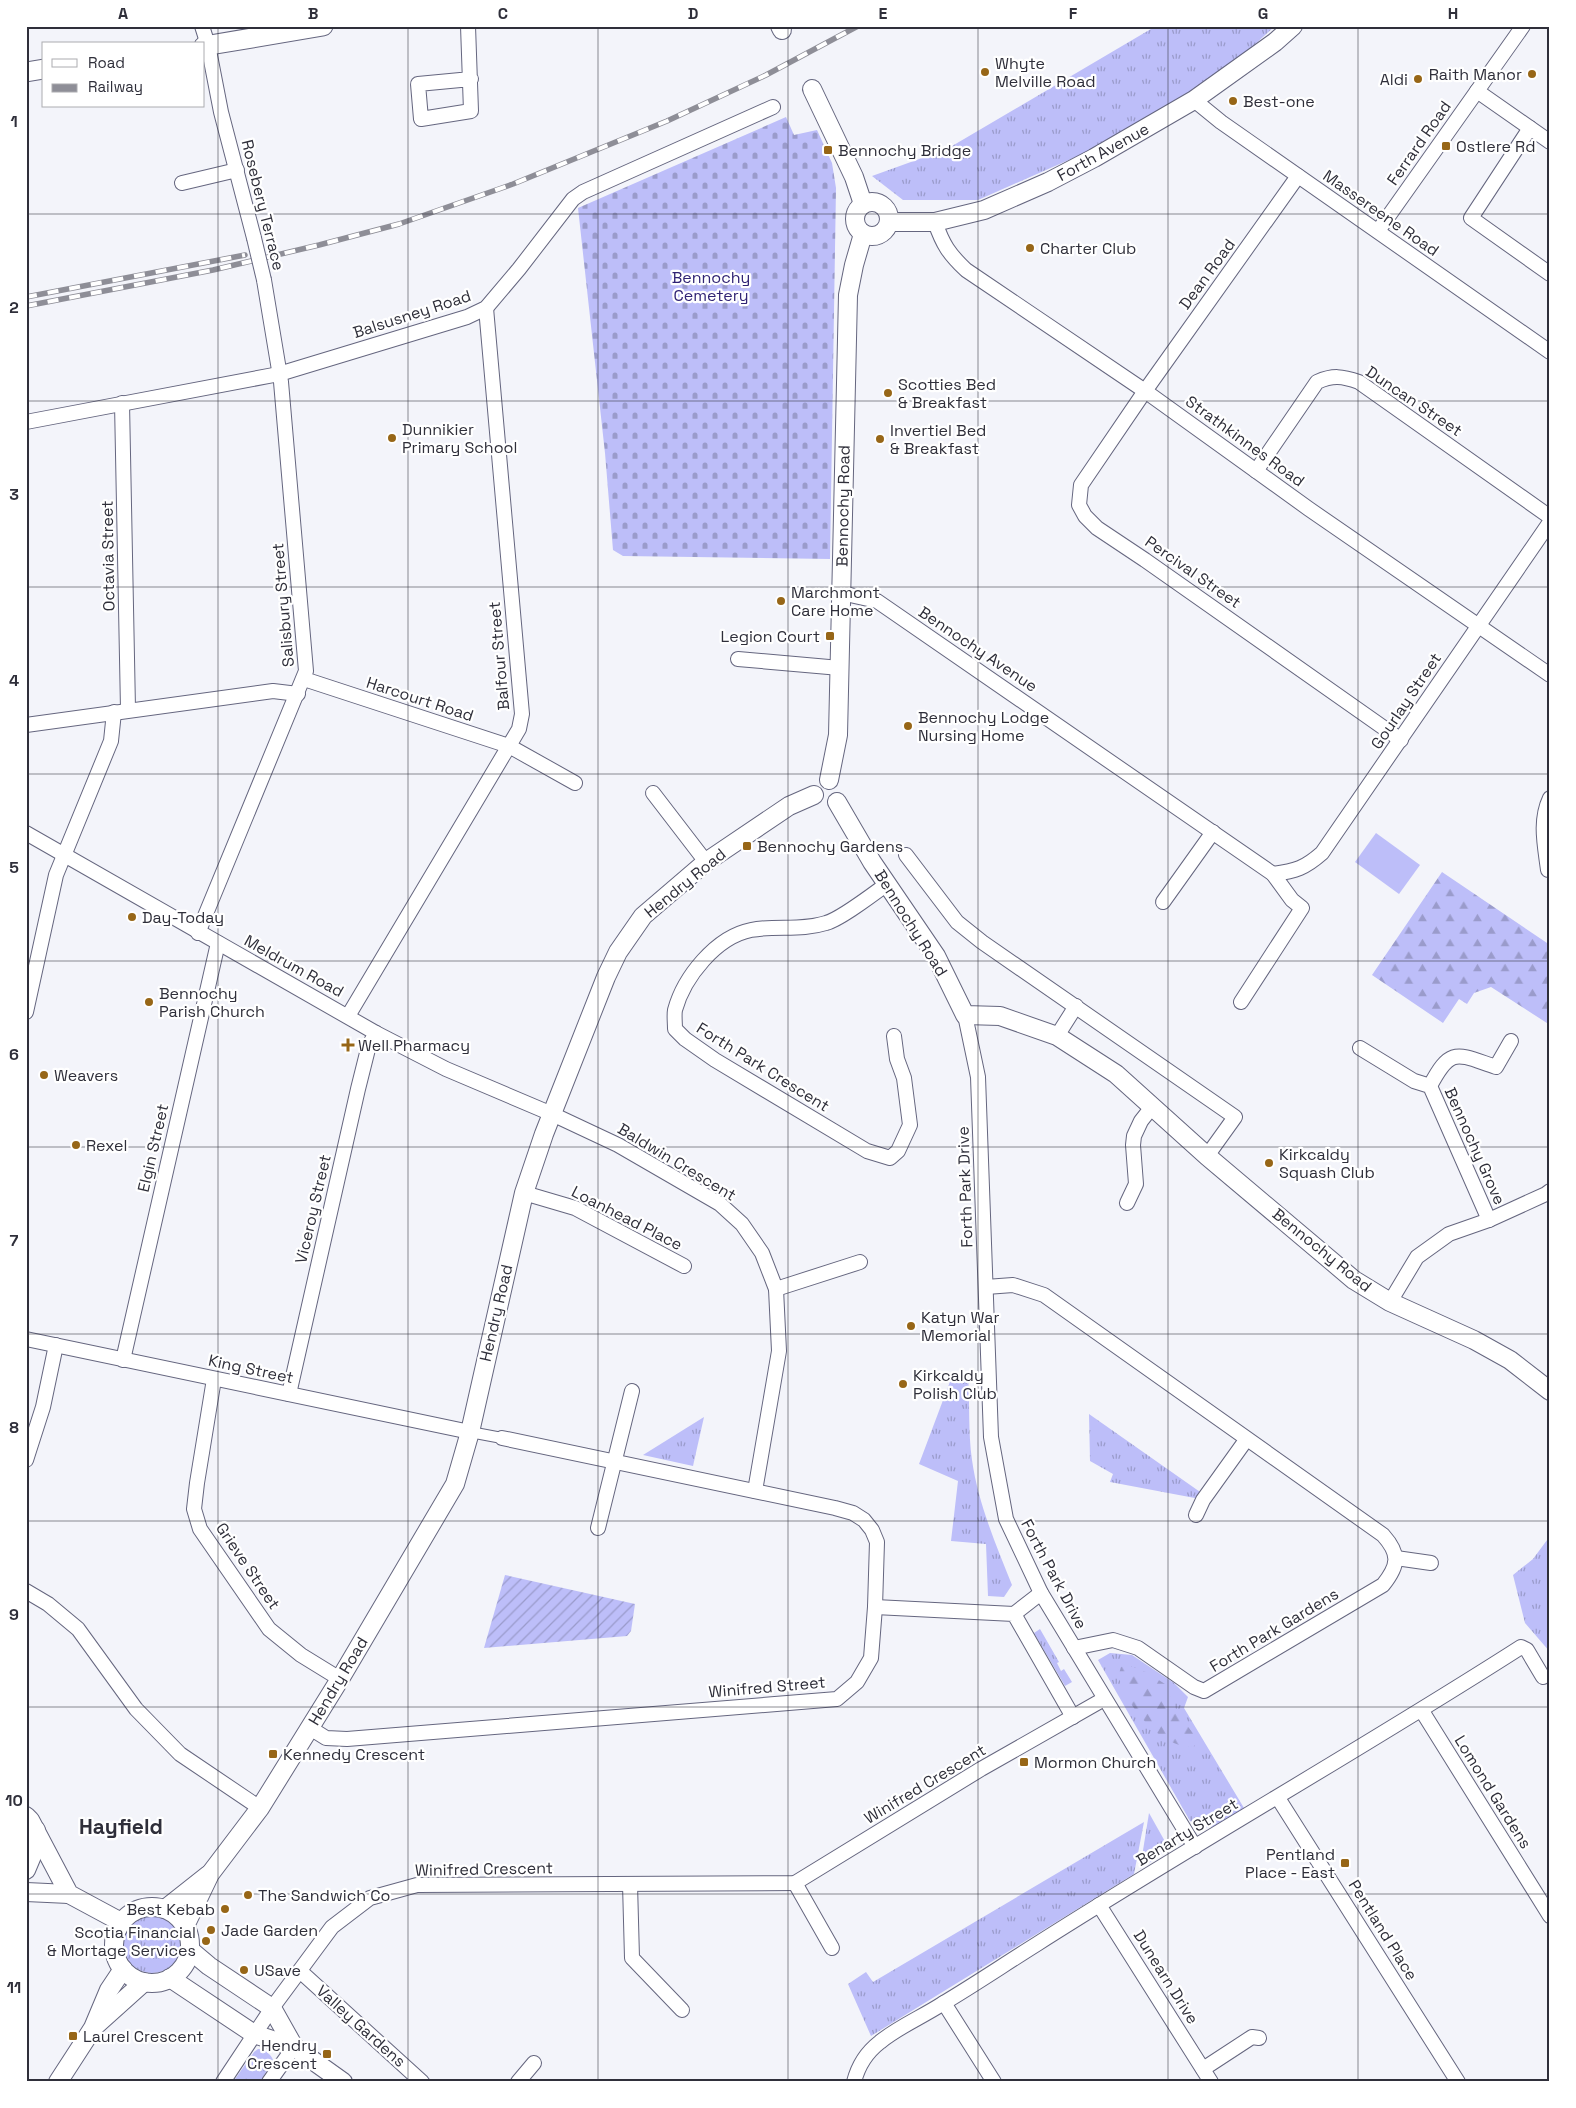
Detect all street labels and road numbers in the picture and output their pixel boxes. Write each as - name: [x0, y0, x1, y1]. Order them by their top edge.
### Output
- street label: Ferrard Road: [1382, 97, 1456, 189]
- street label: Forth Avenue: [1053, 118, 1153, 186]
- street label: Rosebery Terrace: [237, 137, 289, 273]
- street label: Massereene Road: [1319, 165, 1443, 261]
- street label: Dean Road: [1174, 234, 1240, 314]
- street label: Balsusney Road: [350, 285, 474, 343]
- street label: Duncan Street: [1362, 361, 1466, 441]
- street label: Strathkinnes Road: [1181, 391, 1309, 491]
- street label: Bennochy Road: [831, 445, 855, 567]
- street label: Octavia Street: [97, 500, 119, 612]
- street label: Percival Street: [1141, 531, 1245, 613]
- street label: Salisbury Street: [267, 542, 299, 668]
- street label: Balfour Street: [484, 601, 514, 711]
- street label: Bennochy Avenue: [915, 601, 1041, 697]
- street label: Gourlay Street: [1366, 649, 1446, 753]
- street label: Harcourt Road: [364, 672, 476, 726]
- street label: Hendry Road: [640, 844, 730, 922]
- street label: Bennochy Road: [870, 866, 952, 980]
- street label: Meldrum Road: [241, 930, 347, 1002]
- street label: Forth Park Crescent: [693, 1018, 833, 1116]
- street label: Bennochy Grove: [1440, 1084, 1510, 1208]
- street label: Elgin Street: [133, 1102, 173, 1194]
- street label: Baldwin Crescent: [614, 1118, 740, 1206]
- street label: Forth Park Drive: [952, 1126, 978, 1248]
- street label: Viceroy Street: [290, 1152, 336, 1266]
- street label: Loanhead Place: [568, 1181, 686, 1255]
- street label: Bennochy Road: [1268, 1203, 1376, 1297]
- street label: Hendry Road: [475, 1262, 517, 1364]
- street label: King Street: [206, 1350, 296, 1388]
- street label: Forth Park Drive: [1016, 1515, 1092, 1633]
- street label: Grieve Street: [211, 1518, 285, 1614]
- street label: Forth Park Gardens: [1206, 1583, 1342, 1677]
- street label: Hendry Road: [303, 1633, 373, 1729]
- street label: Winifred Street: [708, 1671, 826, 1703]
- street label: Lomond Gardens: [1450, 1731, 1536, 1853]
- street label: Winifred Crescent: [860, 1739, 990, 1829]
- street label: Benarty Street: [1132, 1793, 1242, 1871]
- street label: Winifred Crescent: [415, 1857, 553, 1881]
- street label: Pentland Place: [1344, 1876, 1422, 1984]
- street label: Dunearn Drive: [1129, 1926, 1203, 2028]
- street label: Valley Gardens: [312, 1980, 410, 2072]

